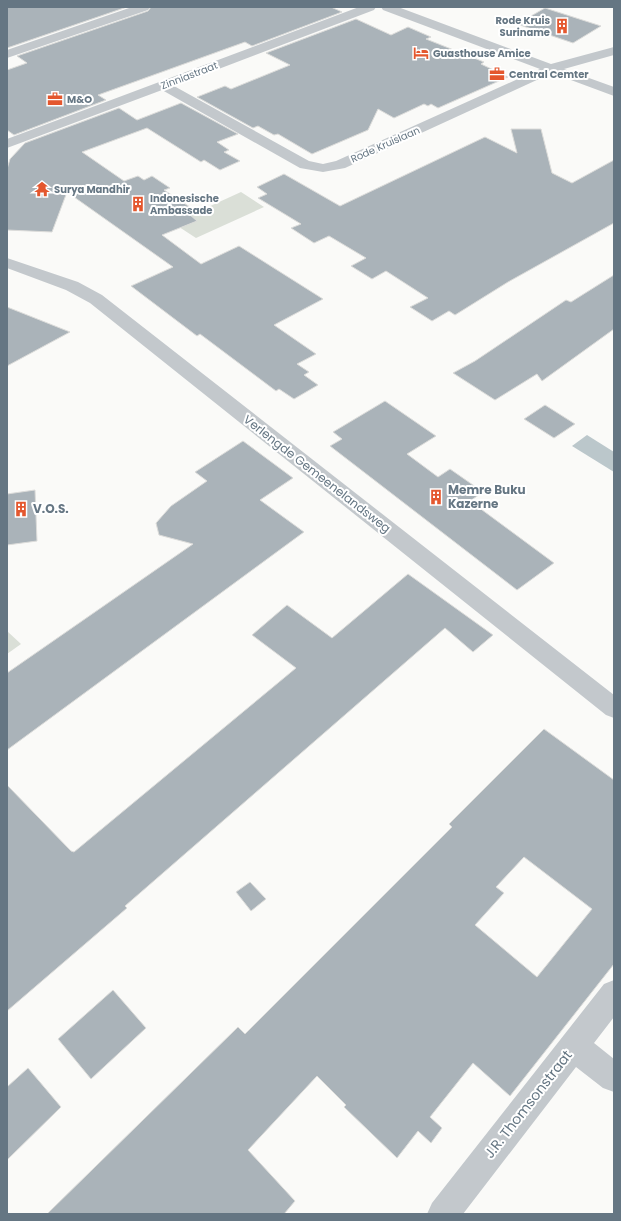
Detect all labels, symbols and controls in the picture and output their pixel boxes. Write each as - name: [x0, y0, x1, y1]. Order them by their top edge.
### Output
- place label: Rode Kruis Suriname: [496, 13, 550, 40]
- building icon: Rode Kruis Suriname: [553, 17, 571, 35]
- hotel icon: Guasthouse Amice: [412, 44, 430, 62]
- place label: Guasthouse Amice: [433, 46, 531, 61]
- street label: Zinniastraat: [159, 58, 220, 93]
- office icon: Central Cemter: [488, 65, 506, 83]
- place label: Central Cemter: [509, 67, 589, 82]
- office icon: M&O: [46, 90, 64, 108]
- place label: M&O: [67, 92, 92, 107]
- street label: Rode Kruislaan: [348, 122, 422, 166]
- temple icon: Surya Mandhir: [33, 180, 51, 198]
- place label: Surya Mandhir: [54, 182, 131, 197]
- place label: Indonesische Ambassade: [150, 191, 219, 218]
- building icon: Indonesische Ambassade: [129, 195, 147, 213]
- street label: Verlengde Gemeenelandsweg: [240, 411, 394, 537]
- place label: Memre Buku Kazerne: [448, 481, 526, 512]
- building icon: Memre Buku Kazerne: [427, 488, 445, 506]
- building icon: V.O.S.: [12, 500, 30, 518]
- place label: V.O.S.: [33, 500, 69, 517]
- street label: J.R. Thomsonstraat: [479, 1046, 577, 1162]

